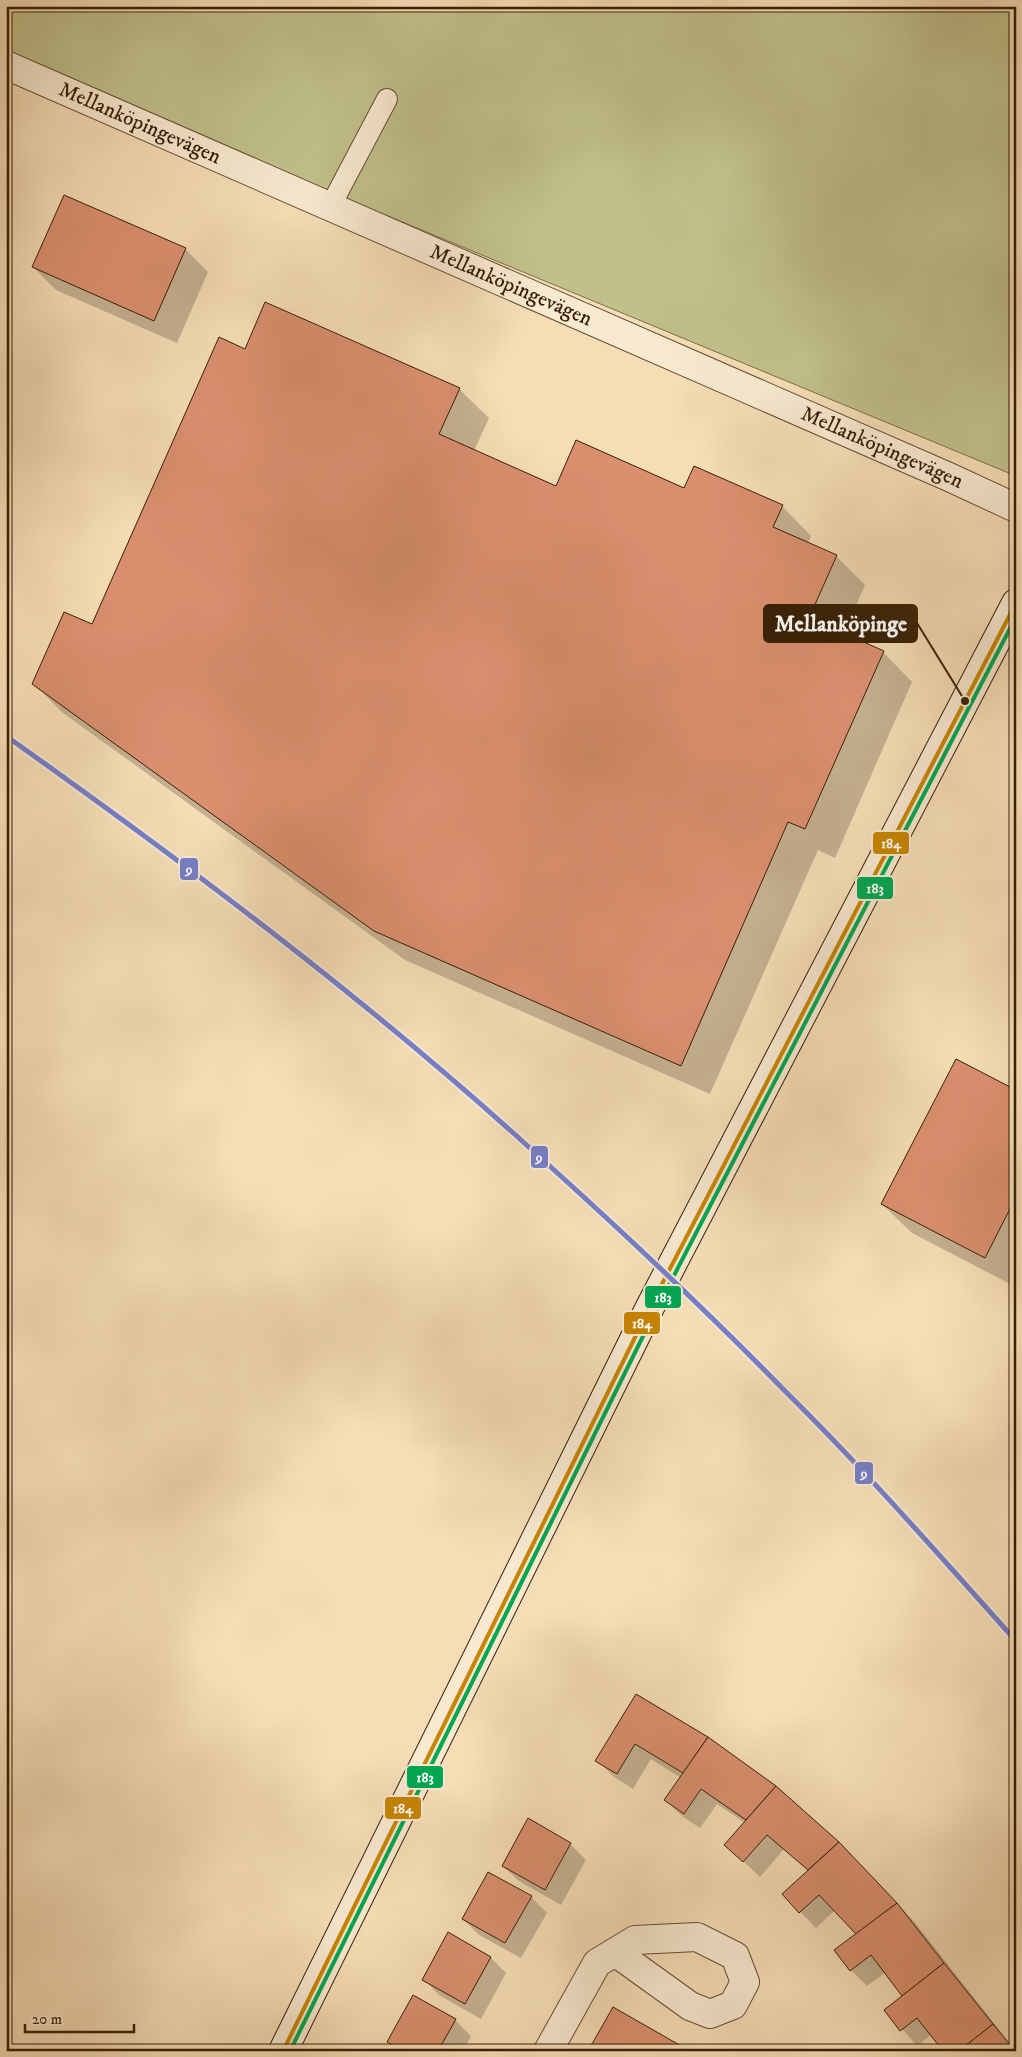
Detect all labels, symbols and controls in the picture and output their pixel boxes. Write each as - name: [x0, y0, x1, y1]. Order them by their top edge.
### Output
- street label: Mellanköpingevägen: [55, 77, 225, 170]
- street label: Mellanköpingevägen: [426, 239, 596, 332]
- street label: Mellanköpingevägen: [797, 401, 967, 495]
- callout: Mellanköpinge: [764, 605, 917, 642]
- text: Mellanköpinge: [775, 611, 907, 638]
- line badge: 184: [872, 831, 910, 855]
- text: 184: [881, 835, 902, 853]
- line badge: 9: [179, 857, 199, 881]
- text: 9: [185, 861, 193, 879]
- line badge: 183: [856, 876, 894, 900]
- text: 183: [866, 880, 884, 898]
- line badge: 9: [530, 1145, 549, 1169]
- text: 9: [535, 1149, 543, 1167]
- line badge: 183: [644, 1285, 682, 1309]
- text: 183: [654, 1289, 672, 1307]
- line badge: 184: [623, 1311, 661, 1335]
- text: 184: [632, 1315, 653, 1333]
- line badge: 9: [854, 1461, 874, 1485]
- text: 9: [860, 1465, 868, 1483]
- line badge: 183: [406, 1765, 444, 1789]
- text: 183: [416, 1769, 434, 1787]
- line badge: 184: [384, 1796, 422, 1820]
- text: 184: [393, 1800, 414, 1818]
- scale bar: [25, 2002, 134, 2034]
- text: 20 m: [32, 2010, 62, 2029]

